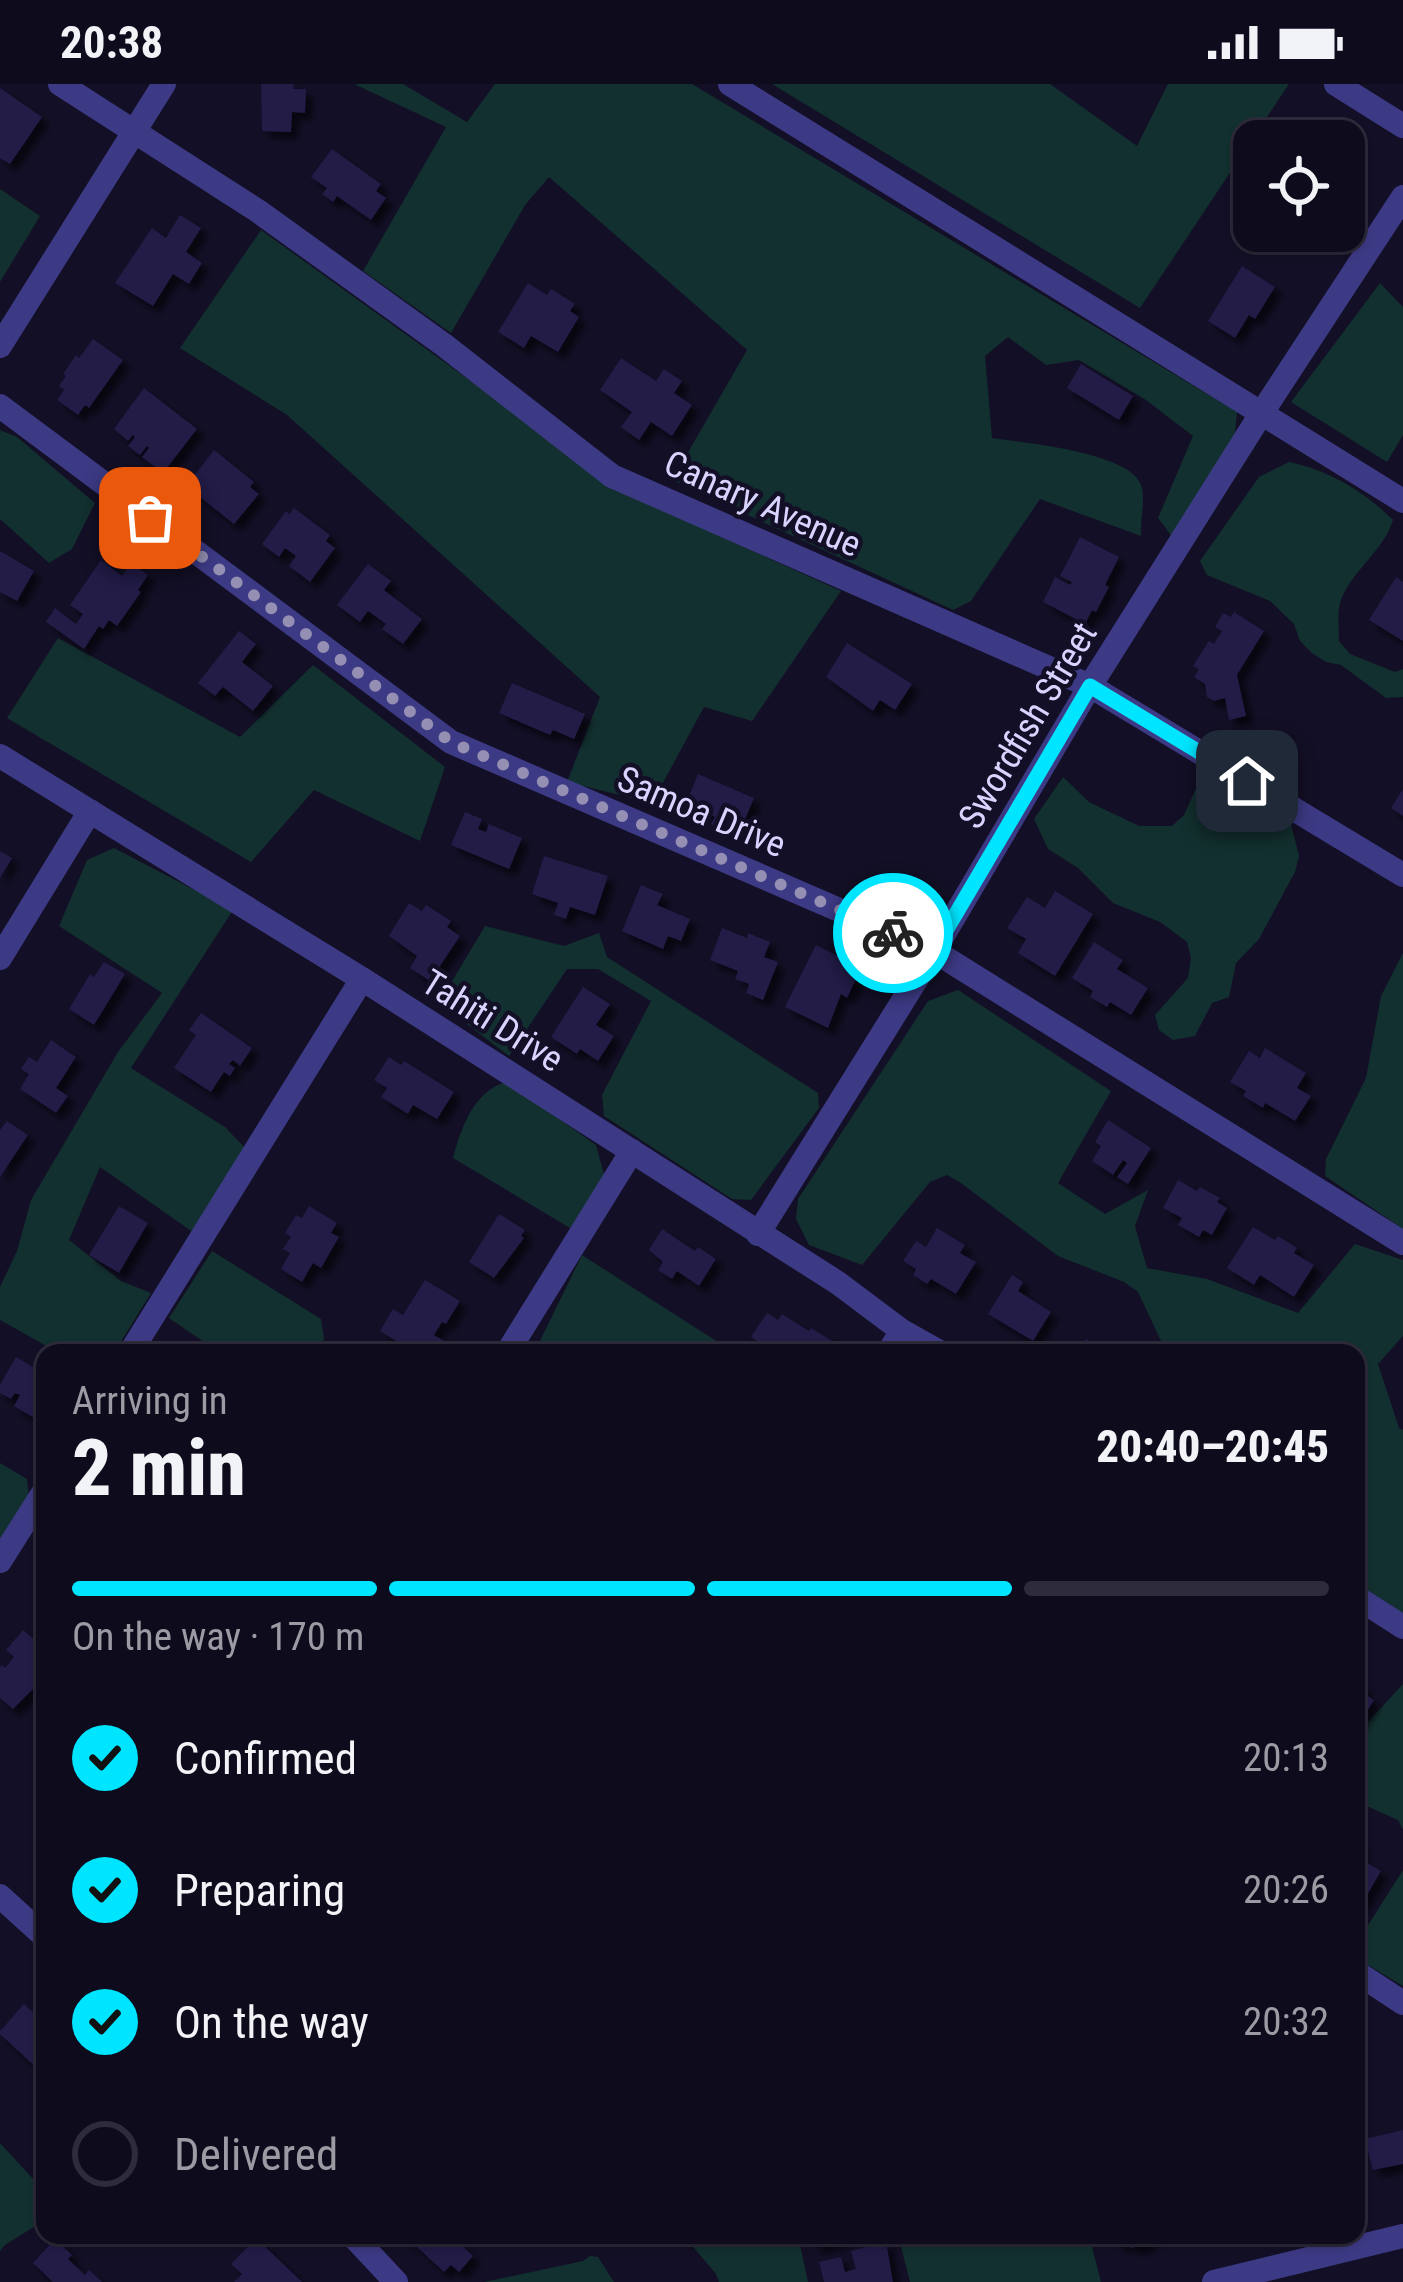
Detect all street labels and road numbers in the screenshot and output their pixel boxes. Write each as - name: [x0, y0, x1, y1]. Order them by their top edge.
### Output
- street label: Canary Avenue: [658, 442, 867, 566]
- street label: Swordfish Street: [950, 615, 1106, 836]
- street label: Samoa Drive: [611, 758, 792, 866]
- street label: Tahiti Drive: [414, 961, 571, 1081]

